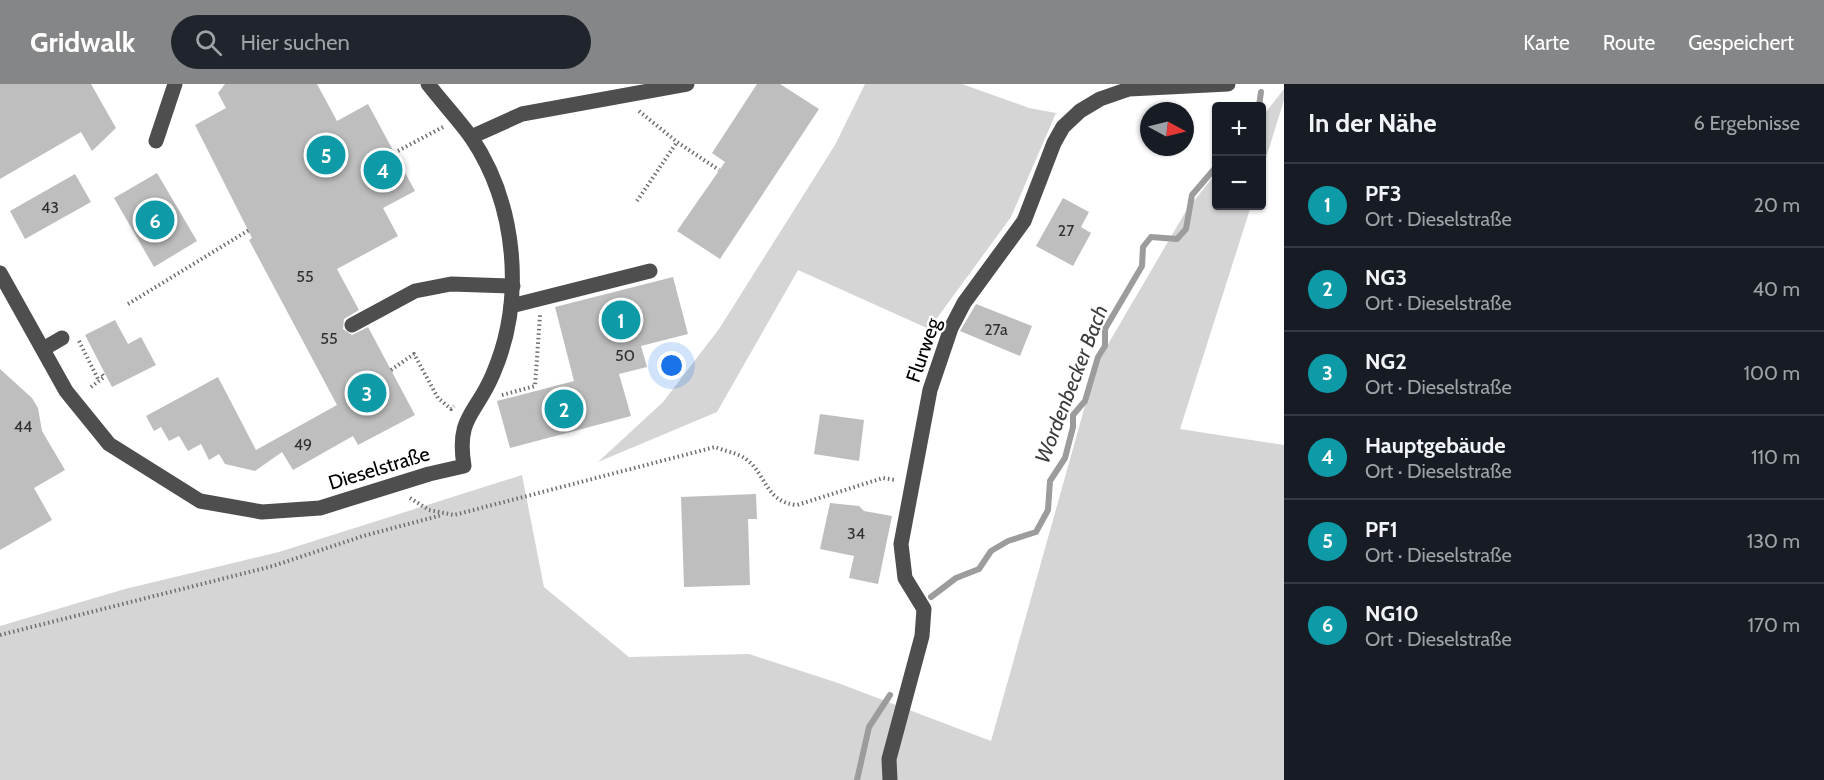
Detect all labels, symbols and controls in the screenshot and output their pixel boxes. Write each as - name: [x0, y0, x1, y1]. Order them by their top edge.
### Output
- search box: [171, 15, 591, 69]
- text: Gridwalk: [30, 25, 135, 59]
- icon: search: [192, 26, 225, 59]
- text: Hier suchen: [240, 29, 350, 56]
- text: Karte: [1523, 30, 1570, 55]
- text: Route: [1603, 30, 1655, 55]
- text: Gespeichert: [1688, 30, 1794, 55]
- north arrow: [1140, 102, 1194, 156]
- map controls: [1212, 102, 1266, 210]
- button: +: [1212, 102, 1266, 156]
- text: In der Nähe: [1308, 107, 1437, 139]
- text: 6 Ergebnisse: [1694, 111, 1800, 135]
- pin: 5: [306, 132, 346, 178]
- pin: 4: [364, 148, 403, 193]
- button: −: [1212, 156, 1266, 210]
- text: PF3: [1365, 180, 1402, 207]
- text: 1: [1324, 193, 1331, 217]
- text: 20 m: [1754, 193, 1800, 217]
- house number: 43: [41, 198, 59, 217]
- pin: 6: [136, 198, 174, 242]
- text: Ort · Dieselstraße: [1365, 207, 1512, 231]
- house number: 27: [1058, 221, 1074, 240]
- text: NG3: [1365, 264, 1407, 291]
- house number: 55: [296, 267, 314, 286]
- text: 2: [1322, 277, 1333, 301]
- text: 40 m: [1752, 277, 1800, 301]
- text: Ort · Dieselstraße: [1365, 291, 1512, 315]
- pin: 1: [602, 298, 640, 342]
- water label: Wordenbecker Bach: [1029, 302, 1113, 466]
- street label: Flurweg: [901, 314, 946, 385]
- house number: 27a: [984, 320, 1008, 339]
- house number: 55: [320, 329, 338, 348]
- house number: 50: [615, 346, 635, 365]
- text: NG2: [1365, 348, 1407, 375]
- your location: [657, 351, 686, 380]
- text: 3: [1322, 361, 1333, 385]
- text: 100 m: [1744, 361, 1800, 385]
- pin: 3: [348, 370, 386, 416]
- text: Ort · Dieselstraße: [1365, 375, 1512, 399]
- pin: 2: [544, 386, 584, 432]
- house number: 44: [14, 417, 32, 436]
- text: Hauptgebäude: [1365, 432, 1506, 459]
- house number: 49: [294, 435, 312, 454]
- street label: Dieselstraße: [325, 441, 433, 495]
- text: 4: [1321, 445, 1334, 469]
- text: 110 m: [1751, 445, 1800, 469]
- text: Ort · Dieselstraße: [1365, 459, 1512, 483]
- text: PF1: [1365, 516, 1398, 543]
- house number: 34: [847, 524, 865, 543]
- text: 5: [1322, 529, 1333, 553]
- text: 130 m: [1747, 529, 1800, 553]
- text: Ort · Dieselstraße: [1365, 543, 1512, 567]
- text: NG10: [1365, 600, 1419, 627]
- text: 6: [1322, 613, 1333, 637]
- text: 170 m: [1748, 613, 1800, 637]
- text: Ort · Dieselstraße: [1365, 627, 1512, 651]

